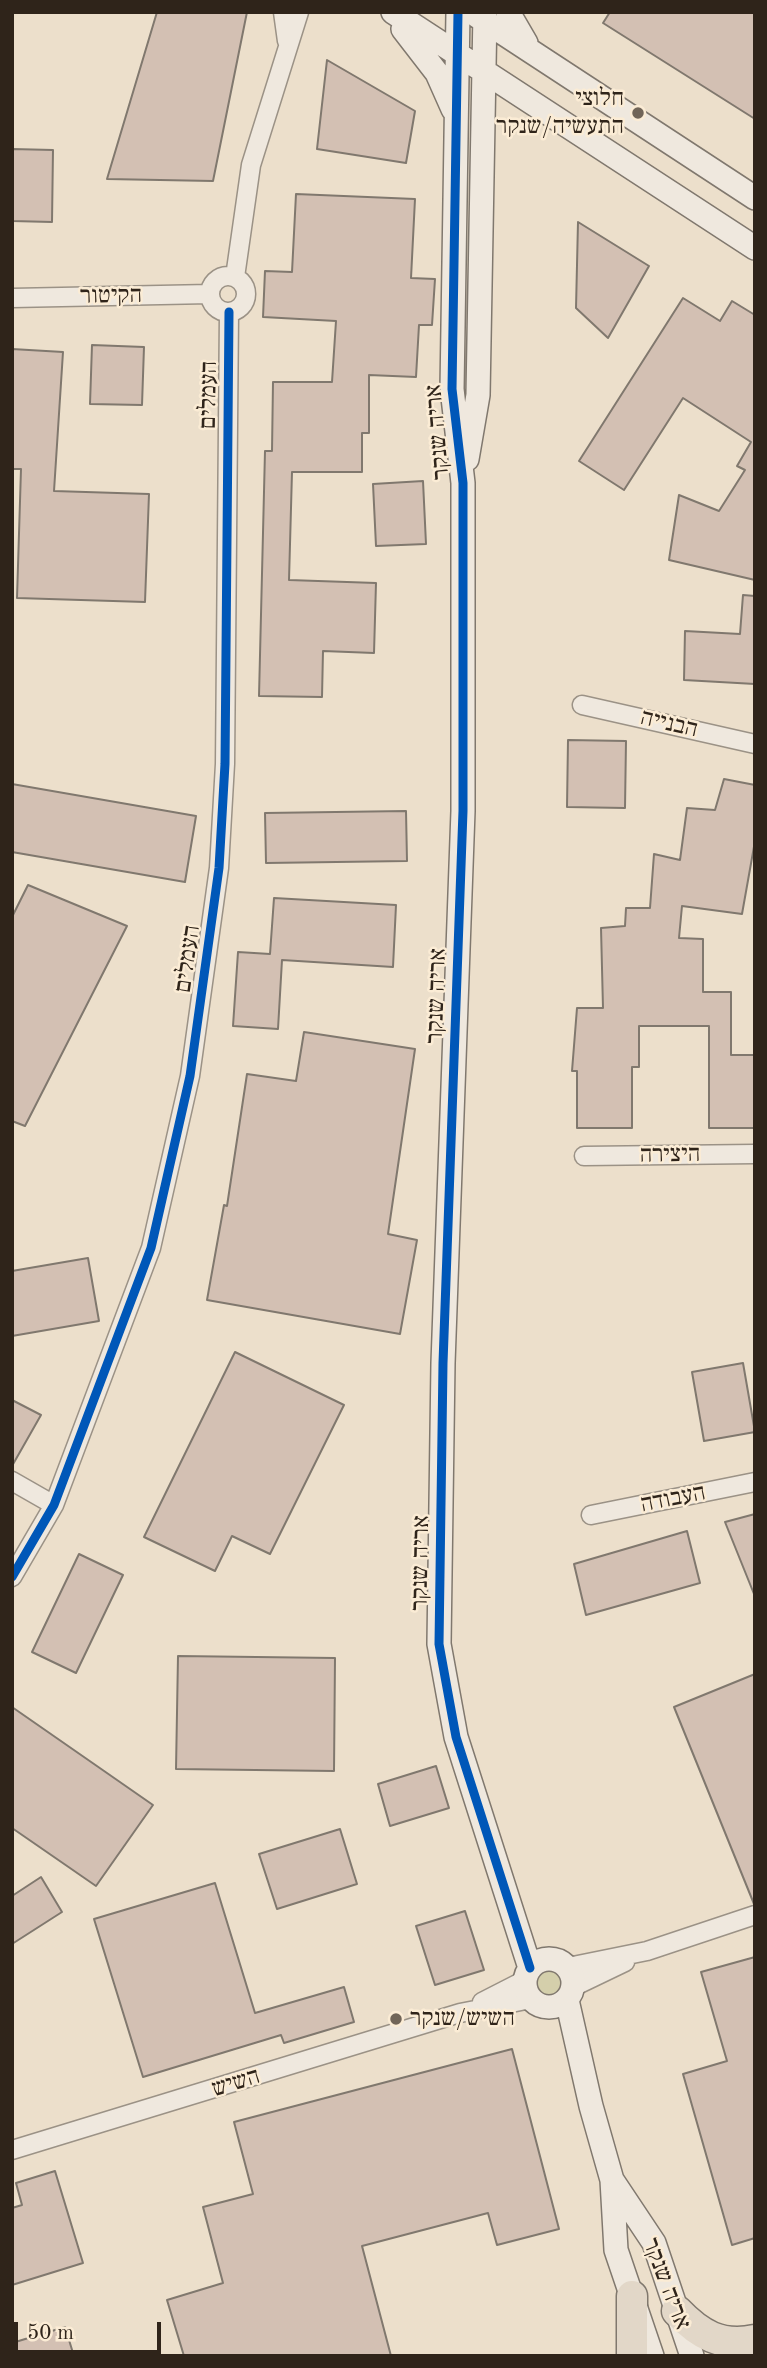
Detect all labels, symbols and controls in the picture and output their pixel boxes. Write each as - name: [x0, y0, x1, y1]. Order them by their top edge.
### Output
- place label: חלוצי התעשיה/שנקר: [496, 85, 624, 141]
- marker: חלוצי התעשיה/שנקר: [630, 105, 646, 121]
- street label: הקיטור: [80, 281, 142, 311]
- street label: העמלים: [194, 361, 224, 429]
- street label: אריה שנקר: [419, 383, 457, 481]
- street label: הבנייה: [637, 703, 701, 745]
- street label: העמלים: [169, 923, 207, 995]
- street label: אריה שנקר: [421, 948, 453, 1044]
- street label: היצירה: [639, 1140, 701, 1170]
- street label: העבודה: [638, 1479, 708, 1519]
- street label: אריה שנקר: [406, 1515, 436, 1611]
- place label: השיש/שנקר: [410, 2005, 515, 2033]
- marker: השיש/שנקר: [388, 2011, 404, 2027]
- street label: השיש: [209, 2062, 263, 2104]
- street label: אריה שנקר: [635, 2234, 697, 2334]
- scale bar: [18, 2308, 164, 2352]
- text: 50 m: [27, 2323, 74, 2344]

